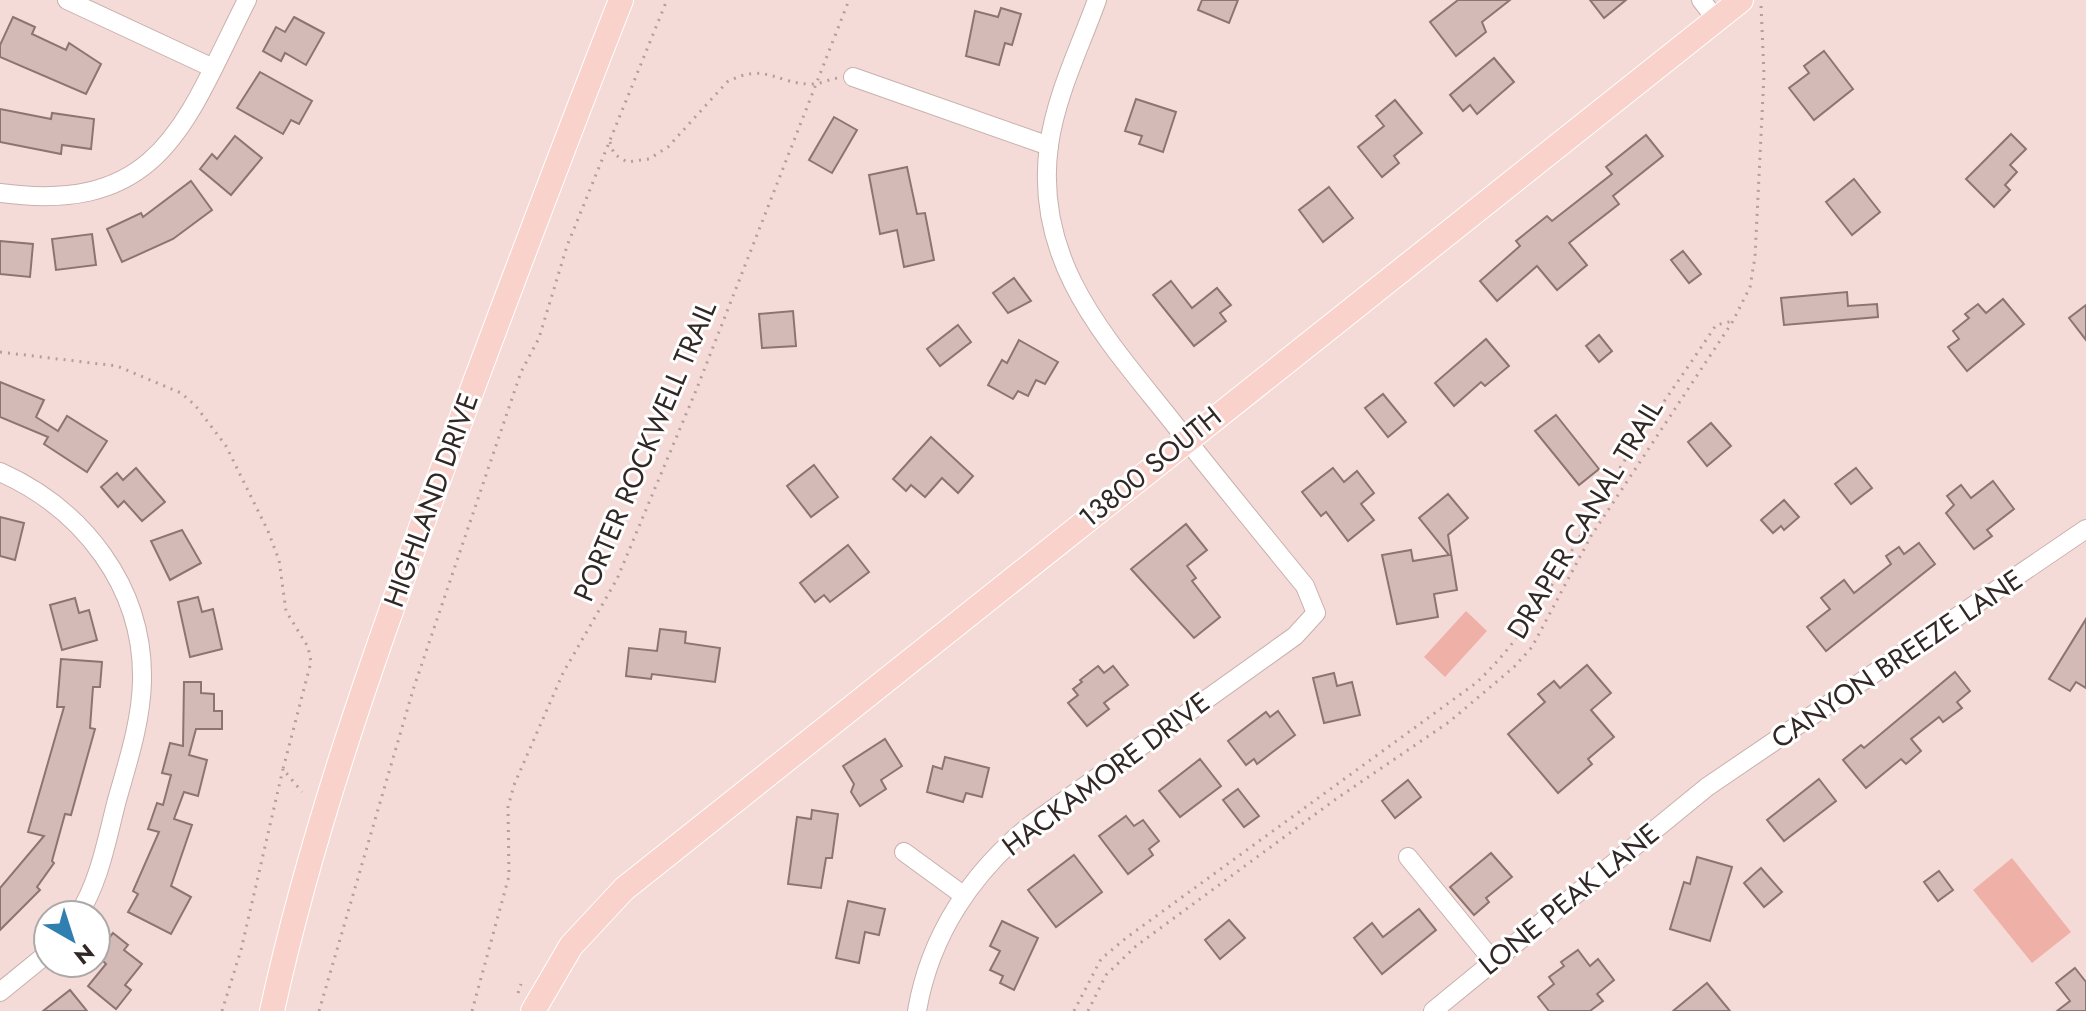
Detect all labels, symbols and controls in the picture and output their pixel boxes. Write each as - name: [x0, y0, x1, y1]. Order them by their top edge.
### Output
- street label: PORTER ROCKWELL TRAIL: [563, 294, 727, 608]
- street label: HIGHLAND DRIVE: [373, 387, 489, 613]
- street label: DRAPER CANAL TRAIL: [1497, 391, 1673, 647]
- street label: 13800 SOUTH: [1070, 397, 1230, 537]
- street label: CANYON BREEZE LANE: [1763, 559, 2031, 759]
- street label: HACKAMORE DRIVE: [993, 682, 1219, 866]
- street label: LONE PEAK LANE: [1470, 813, 1668, 985]
- north arrow: [32, 899, 112, 979]
- text: N: [68, 937, 101, 972]

